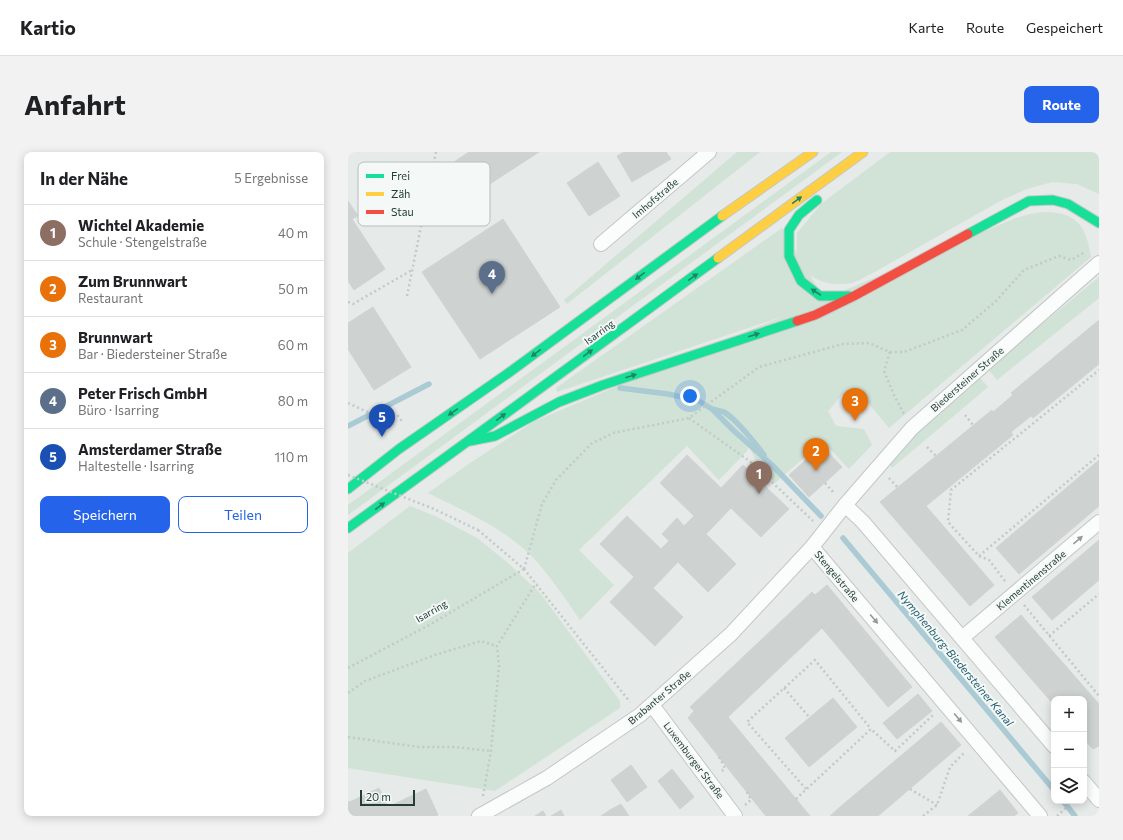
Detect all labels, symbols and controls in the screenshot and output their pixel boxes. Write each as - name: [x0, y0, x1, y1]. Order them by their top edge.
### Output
- text: Kartio: [20, 16, 76, 39]
- text: Karte: [909, 19, 944, 36]
- text: Route: [966, 19, 1004, 36]
- text: Gespeichert: [1026, 19, 1103, 36]
- button: Route: [1024, 86, 1099, 123]
- text: Anfahrt: [24, 87, 126, 121]
- legend: [358, 162, 490, 226]
- text: In der Nähe: [40, 168, 128, 189]
- text: Frei: [391, 169, 410, 182]
- text: 5 Ergebnisse: [234, 170, 308, 186]
- street label: Imhofstraße: [630, 175, 680, 221]
- text: Zäh: [391, 187, 410, 200]
- one-way arrow: [792, 196, 803, 204]
- text: Stau: [391, 205, 414, 218]
- text: Wichtel Akademie: [78, 216, 204, 234]
- text: 1: [50, 225, 56, 241]
- text: 40 m: [278, 225, 308, 241]
- text: Schule · Stengelstraße: [78, 234, 207, 250]
- pin: 4: [479, 261, 505, 294]
- text: Zum Brunnwart: [78, 272, 187, 290]
- one-way arrow: [635, 272, 646, 280]
- one-way arrow: [687, 272, 698, 281]
- text: 2: [49, 281, 57, 297]
- text: 50 m: [278, 281, 308, 297]
- one-way arrow: [811, 288, 822, 296]
- text: Restaurant: [78, 290, 143, 306]
- street label: Isarring: [582, 317, 617, 347]
- text: Brunnwart: [78, 328, 153, 346]
- one-way arrow: [748, 332, 760, 338]
- text: 3: [49, 337, 57, 353]
- text: 60 m: [278, 337, 308, 353]
- street label: Biedersteiner Straße: [928, 344, 1006, 414]
- text: Bar · Biedersteiner Straße: [78, 346, 227, 362]
- one-way arrow: [530, 349, 541, 357]
- one-way arrow: [582, 349, 593, 358]
- one-way arrow: [625, 373, 637, 379]
- text: Peter Frisch GmbH: [78, 384, 207, 402]
- your location: [680, 386, 700, 406]
- pin: 3: [842, 388, 868, 421]
- text: 4: [49, 393, 57, 409]
- text: 80 m: [278, 393, 308, 409]
- text: Büro · Isarring: [78, 402, 159, 418]
- pin: 5: [369, 404, 395, 437]
- one-way arrow: [448, 408, 459, 416]
- one-way arrow: [495, 413, 506, 422]
- pin: 2: [803, 438, 829, 471]
- text: Amsterdamer Straße: [78, 440, 222, 458]
- text: 5: [49, 449, 57, 465]
- text: 110 m: [275, 449, 308, 465]
- text: Haltestelle · Isarring: [78, 458, 194, 474]
- pin: 1: [746, 461, 772, 494]
- button: Speichern: [40, 496, 170, 533]
- button: Teilen: [178, 496, 308, 533]
- one-way arrow: [374, 501, 385, 510]
- one-way arrow: [1072, 535, 1083, 544]
- street label: Stengelstraße: [812, 548, 862, 604]
- street label: Klementinenstraße: [994, 548, 1068, 612]
- water label: Nymphenburg-Biedersteiner Kanal: [896, 588, 1017, 728]
- street label: Isarring: [413, 597, 449, 625]
- one-way arrow: [869, 614, 878, 625]
- street label: Brabanter Straße: [625, 667, 693, 727]
- map controls: [1051, 696, 1087, 804]
- button: +: [1051, 696, 1087, 732]
- one-way arrow: [953, 713, 962, 724]
- street label: Luxemburger Straße: [661, 719, 727, 801]
- button: −: [1051, 732, 1087, 768]
- button: layers: [1051, 768, 1087, 804]
- scale bar: [360, 788, 415, 807]
- text: 20 m: [366, 790, 391, 803]

